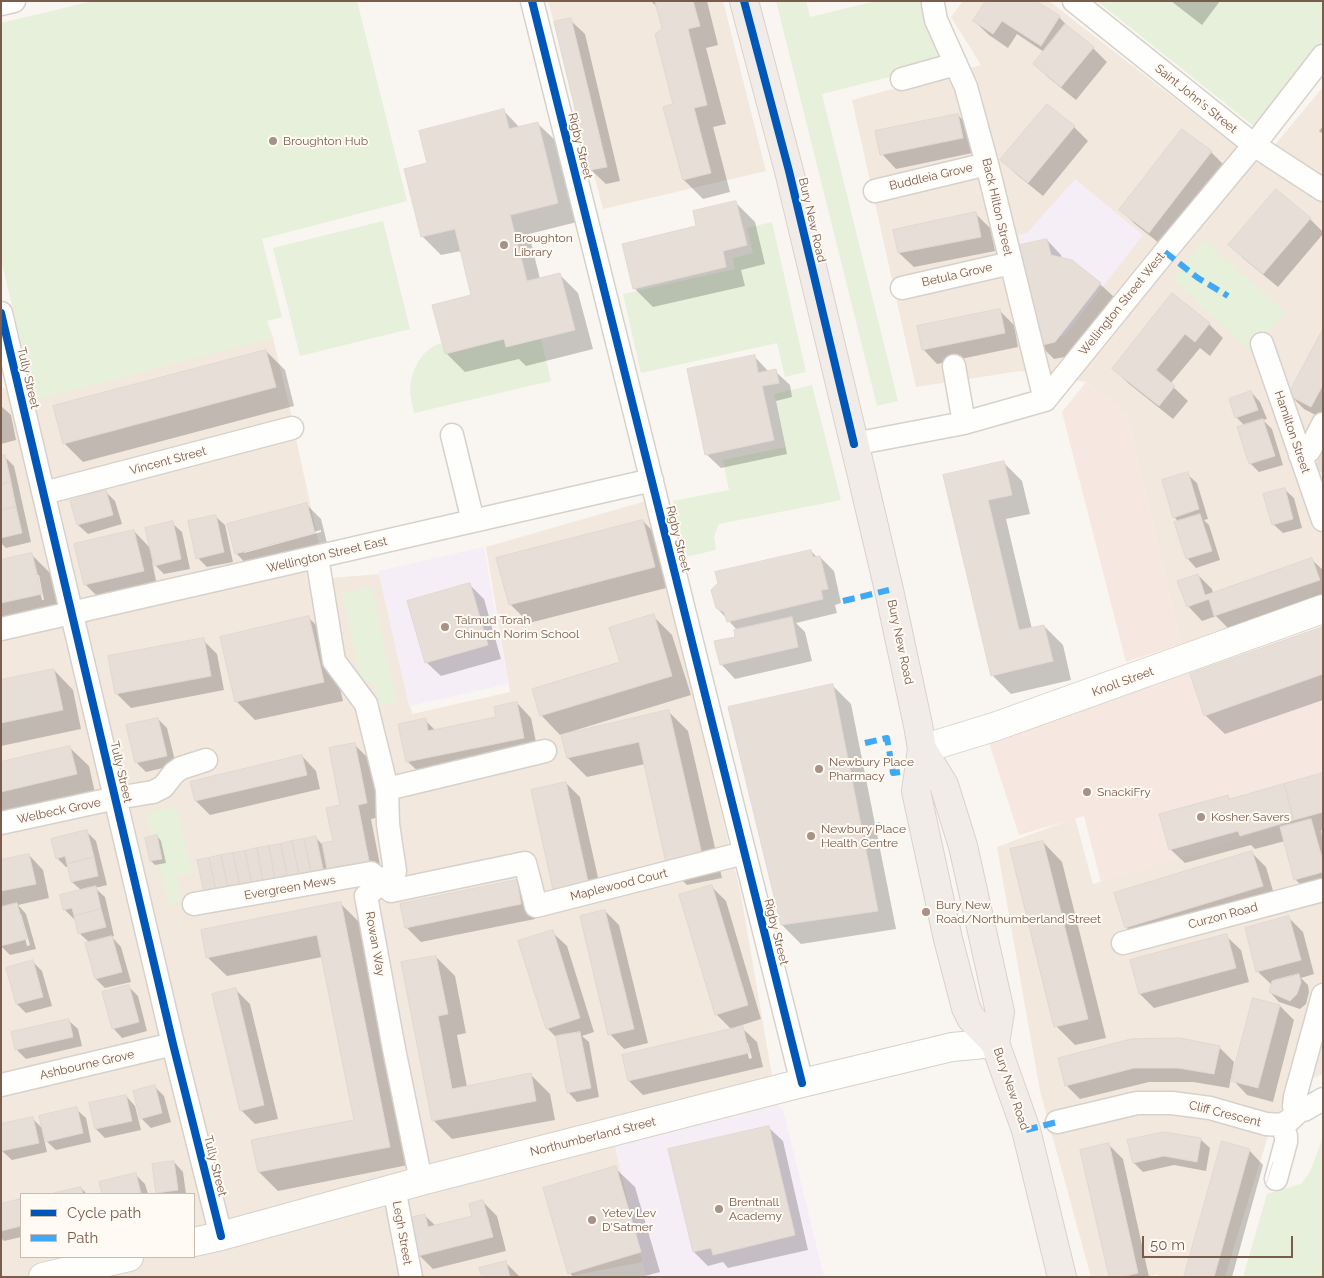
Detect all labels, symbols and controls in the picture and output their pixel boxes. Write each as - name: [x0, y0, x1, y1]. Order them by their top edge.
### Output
- street label: Saint John's Street: [1152, 61, 1240, 137]
- street label: Rigby Street: [565, 111, 595, 181]
- place label: Broughton Hub: [283, 134, 368, 148]
- marker: Broughton Hub: [267, 135, 279, 147]
- street label: Back Hilton Street: [979, 157, 1015, 257]
- street label: Buddleia Grove: [888, 160, 974, 194]
- street label: Bury New Road: [795, 176, 829, 264]
- place label: Broughton Library: [514, 231, 573, 259]
- marker: Broughton Library: [498, 239, 510, 251]
- street label: Wellington Street West: [1076, 250, 1168, 358]
- street label: Betula Grove: [920, 260, 994, 290]
- street label: Tully Street: [14, 346, 42, 410]
- street label: Hamilton Street: [1271, 389, 1313, 475]
- street label: Vincent Street: [128, 444, 208, 478]
- street label: Rigby Street: [663, 504, 693, 574]
- street label: Wellington Street East: [265, 534, 389, 576]
- street label: Bury New Road: [884, 598, 916, 686]
- place label: Talmud Torah Chinuch Norim School: [455, 613, 579, 641]
- marker: Talmud Torah Chinuch Norim School: [439, 621, 451, 633]
- street label: Knoll Street: [1090, 664, 1156, 700]
- street label: Tully Street: [107, 740, 135, 804]
- place label: Newbury Place Pharmacy: [829, 755, 914, 783]
- marker: Newbury Place Pharmacy: [813, 763, 825, 775]
- place label: SnackiFry: [1097, 785, 1151, 799]
- marker: SnackiFry: [1081, 786, 1093, 798]
- street label: Welbeck Grove: [16, 795, 102, 827]
- place label: Kosher Savers: [1211, 810, 1289, 824]
- marker: Kosher Savers: [1195, 811, 1207, 823]
- place label: Newbury Place Health Centre: [821, 822, 906, 850]
- marker: Newbury Place Health Centre: [805, 830, 817, 842]
- street label: Maplewood Court: [569, 866, 669, 904]
- street label: Evergreen Mews: [243, 873, 337, 903]
- street label: Rigby Street: [761, 897, 791, 967]
- place label: Bury New Road/Northumberland Street: [936, 898, 1101, 926]
- street label: Curzon Road: [1187, 900, 1259, 932]
- marker: Bury New Road/Northumberland Street: [920, 906, 932, 918]
- street label: Rowan Way: [362, 910, 388, 978]
- street label: Bury New Road: [990, 1046, 1032, 1132]
- street label: Ashbourne Grove: [38, 1047, 136, 1083]
- street label: Cliff Crescent: [1187, 1098, 1263, 1130]
- street label: Northumberland Street: [529, 1114, 657, 1160]
- street label: Tully Street: [200, 1134, 230, 1198]
- legend: [20, 1193, 195, 1258]
- place label: Brentnall Academy: [729, 1195, 782, 1223]
- street label: Legh Street: [389, 1200, 415, 1266]
- marker: Brentnall Academy: [713, 1203, 725, 1215]
- text: Cycle path: [67, 1204, 141, 1222]
- place label: Yetev Lev D'Satmer: [602, 1206, 656, 1234]
- marker: Yetev Lev D'Satmer: [586, 1214, 598, 1226]
- scale bar: [1144, 1226, 1295, 1258]
- text: Path: [67, 1229, 98, 1247]
- text: 50 m: [1150, 1236, 1185, 1254]

